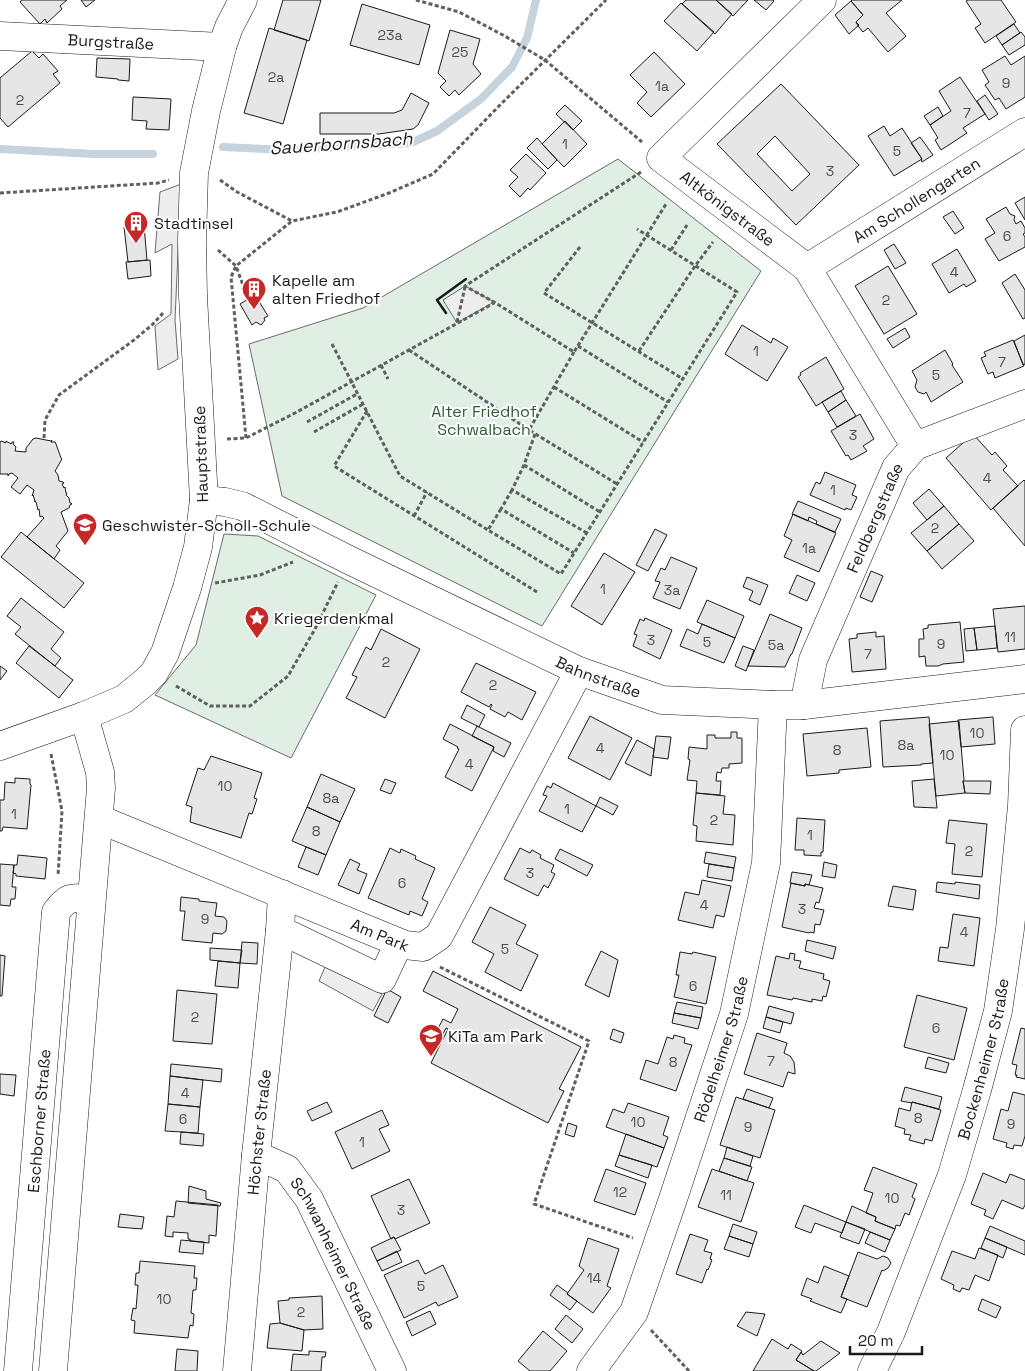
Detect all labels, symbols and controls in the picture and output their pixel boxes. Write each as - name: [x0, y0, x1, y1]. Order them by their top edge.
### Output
- house number: 23a: [378, 26, 402, 44]
- street label: Burgstraße: [67, 29, 155, 54]
- house number: 25: [452, 43, 468, 61]
- house number: 2a: [268, 68, 284, 86]
- house number: 9: [1002, 74, 1010, 92]
- house number: 1a: [655, 77, 669, 95]
- house number: 2: [16, 91, 24, 109]
- house number: 7: [963, 104, 971, 122]
- water label: Sauerbornsbach: [269, 126, 414, 159]
- house number: 1: [562, 135, 568, 153]
- house number: 5: [893, 142, 901, 160]
- street label: Am Schollengarten: [849, 152, 984, 247]
- house number: 3: [826, 162, 834, 180]
- street label: Altkönigstraße: [676, 166, 779, 251]
- building icon: Stadtinsel: [123, 210, 149, 244]
- place label: Stadtinsel: [154, 213, 233, 234]
- house number: 6: [1003, 227, 1011, 245]
- house number: 4: [950, 263, 959, 281]
- place label: Kapelle am alten Friedhof: [272, 270, 380, 309]
- building icon: Kapelle am alten Friedhof: [241, 276, 267, 310]
- house number: 2: [882, 291, 890, 309]
- house number: 1: [753, 342, 759, 360]
- house number: 7: [998, 353, 1006, 371]
- house number: 5: [932, 366, 940, 384]
- park label: Alter Friedhof Schwalbach: [431, 401, 537, 440]
- street label: Hauptstraße: [189, 405, 213, 503]
- house number: 3: [849, 426, 857, 444]
- street label: Feldbergstraße: [841, 457, 907, 576]
- house number: 4: [983, 469, 992, 487]
- house number: 1: [830, 481, 836, 499]
- school or university icon: Geschwister-Scholl-Schule: [72, 512, 98, 546]
- place label: Geschwister-Scholl-Schule: [102, 515, 311, 536]
- house number: 2: [931, 519, 939, 537]
- house number: 1a: [802, 539, 816, 557]
- house number: 1: [600, 580, 606, 598]
- house number: 3a: [664, 581, 680, 599]
- place icon: Kriegerdenkmal: [244, 605, 270, 639]
- place label: Kriegerdenkmal: [274, 608, 394, 629]
- house number: 11: [1004, 628, 1016, 646]
- house number: 3: [647, 631, 655, 649]
- house number: 5: [703, 633, 711, 651]
- house number: 9: [937, 635, 945, 653]
- house number: 5a: [768, 636, 784, 654]
- house number: 7: [864, 645, 872, 663]
- street label: Bahnstraße: [552, 651, 644, 702]
- house number: 2: [382, 653, 390, 671]
- house number: 2: [489, 676, 497, 694]
- house number: 10: [970, 724, 984, 742]
- house number: 8a: [898, 736, 914, 754]
- house number: 4: [596, 739, 605, 757]
- house number: 8: [833, 741, 842, 759]
- house number: 10: [940, 746, 954, 764]
- house number: 4: [465, 755, 474, 773]
- house number: 10: [218, 777, 232, 795]
- house number: 8a: [323, 789, 339, 807]
- house number: 1: [564, 800, 570, 818]
- house number: 1: [11, 805, 17, 823]
- house number: 2: [710, 811, 718, 829]
- house number: 8: [312, 822, 321, 840]
- house number: 1: [807, 826, 813, 844]
- house number: 2: [965, 842, 973, 860]
- house number: 3: [526, 864, 534, 882]
- house number: 6: [398, 874, 406, 892]
- house number: 4: [700, 896, 709, 914]
- house number: 3: [798, 900, 806, 918]
- house number: 9: [201, 910, 209, 928]
- street label: Am Park: [348, 913, 413, 956]
- house number: 4: [960, 923, 969, 941]
- house number: 5: [501, 940, 509, 958]
- street label: Rödelheimer Straße: [689, 974, 752, 1125]
- house number: 6: [689, 977, 697, 995]
- street label: Bockenheimer Straße: [952, 977, 1013, 1142]
- house number: 2: [191, 1008, 199, 1026]
- house number: 6: [932, 1019, 940, 1037]
- school or university icon: KiTa am Park: [418, 1023, 444, 1057]
- place label: KiTa am Park: [448, 1026, 544, 1047]
- street label: Eschborner Straße: [22, 1048, 55, 1194]
- house number: 7: [767, 1052, 775, 1070]
- house number: 8: [669, 1053, 678, 1071]
- street label: Höchster Straße: [242, 1068, 276, 1196]
- house number: 4: [181, 1084, 190, 1102]
- house number: 8: [914, 1109, 923, 1127]
- house number: 6: [179, 1110, 187, 1128]
- house number: 10: [631, 1113, 645, 1131]
- house number: 9: [1007, 1115, 1015, 1133]
- house number: 9: [744, 1118, 752, 1136]
- house number: 1: [359, 1133, 365, 1151]
- street label: Schwanheimer Straße: [286, 1173, 381, 1334]
- house number: 12: [613, 1183, 627, 1201]
- house number: 11: [720, 1186, 732, 1204]
- house number: 10: [885, 1189, 899, 1207]
- house number: 3: [397, 1201, 405, 1219]
- house number: 14: [587, 1269, 602, 1287]
- house number: 5: [417, 1277, 425, 1295]
- house number: 10: [157, 1290, 171, 1308]
- house number: 2: [297, 1303, 305, 1321]
- scale bar: [850, 1324, 922, 1356]
- text: 20 m: [858, 1331, 893, 1350]

